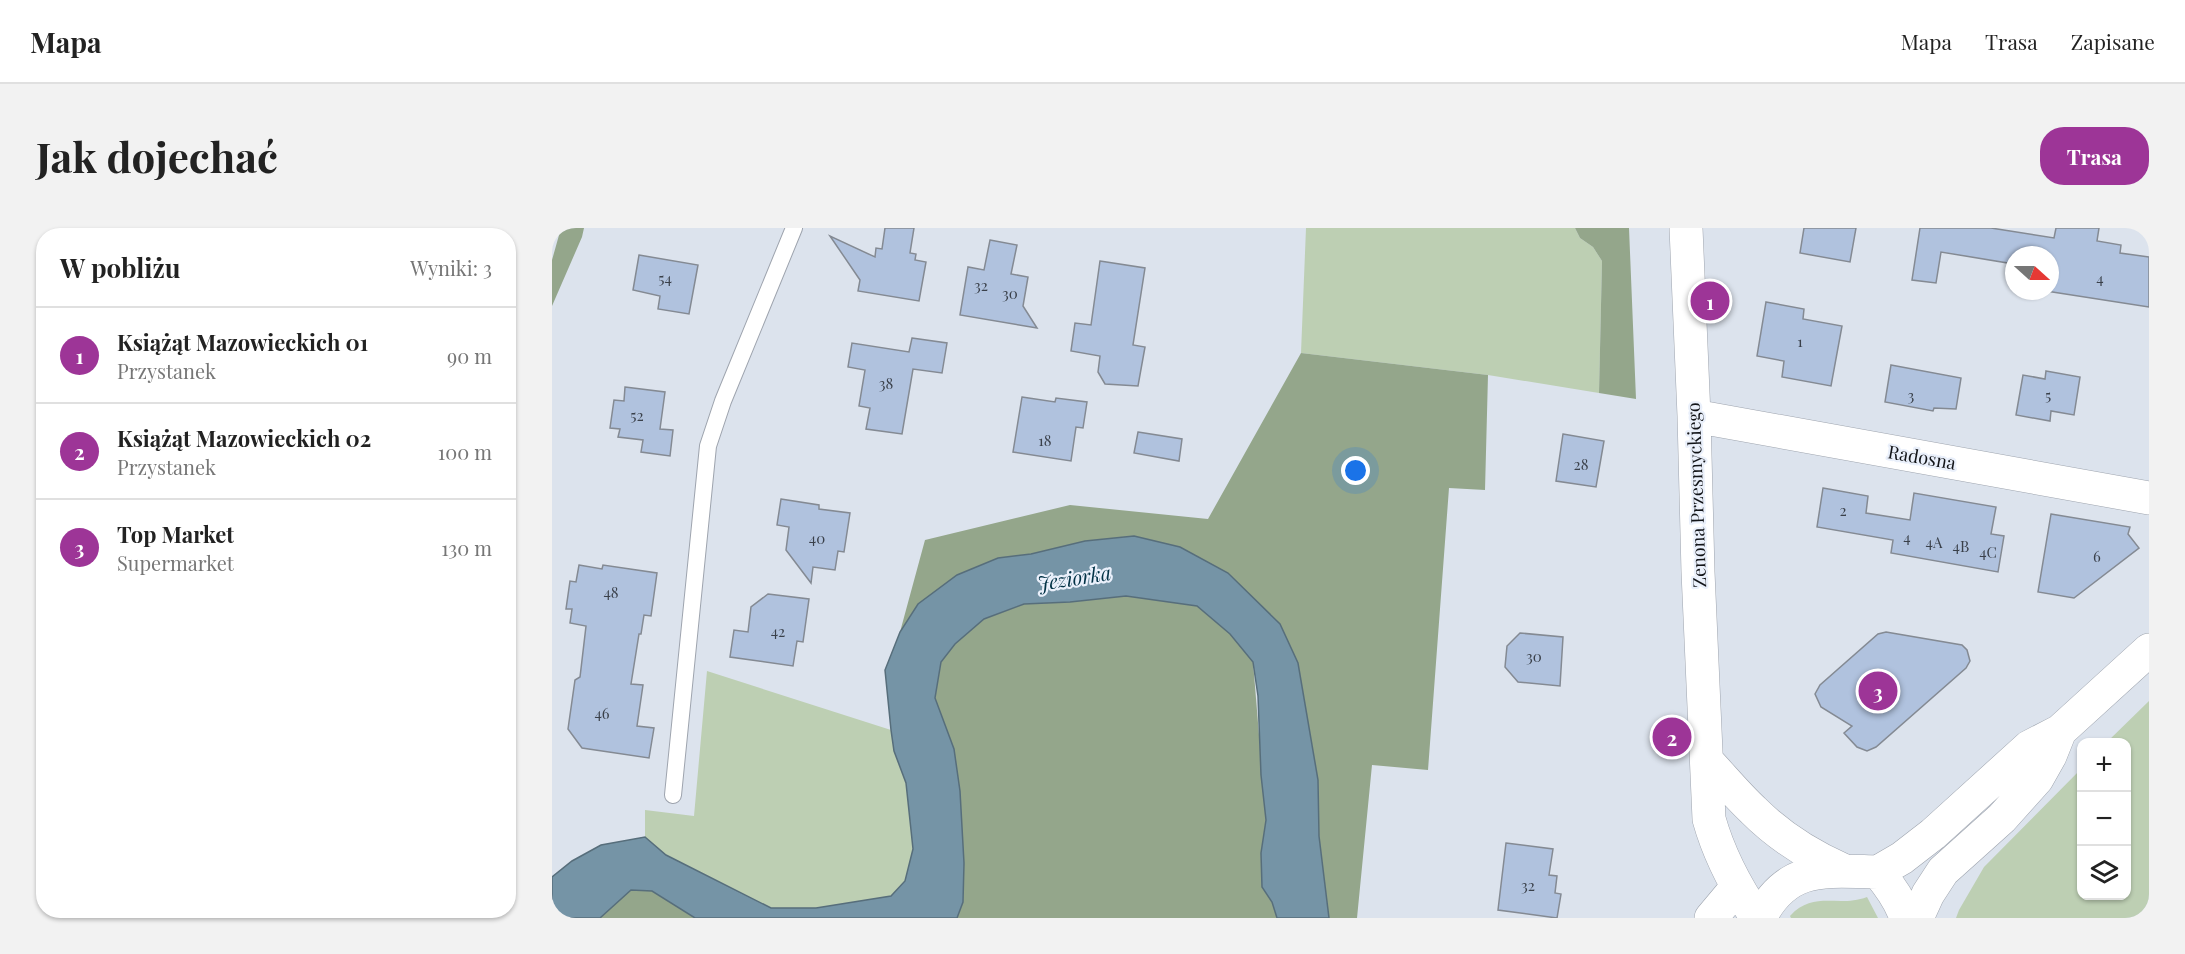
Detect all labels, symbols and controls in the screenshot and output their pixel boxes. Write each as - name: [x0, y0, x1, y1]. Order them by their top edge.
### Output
- text: Mapa: [30, 23, 102, 60]
- text: Mapa: [1901, 27, 1952, 55]
- text: Trasa: [1985, 27, 2038, 55]
- text: Zapisane: [2071, 27, 2155, 55]
- button: Trasa: [2040, 127, 2149, 185]
- text: Jak dojechać: [36, 128, 278, 184]
- north arrow: [2005, 246, 2059, 300]
- text: W pobliżu: [60, 250, 181, 285]
- text: Wyniki: 3: [410, 254, 492, 281]
- house number: 54: [658, 268, 672, 288]
- house number: 4: [2096, 268, 2104, 288]
- house number: 32: [974, 275, 988, 295]
- pin: 1: [1690, 278, 1730, 324]
- house number: 30: [1002, 283, 1018, 303]
- text: Książąt Mazowieckich 01: [117, 327, 368, 357]
- house number: 1: [1797, 331, 1803, 351]
- text: 1: [76, 342, 83, 369]
- text: 90 m: [447, 342, 492, 369]
- text: Przystanek: [117, 357, 216, 384]
- house number: 38: [879, 373, 893, 393]
- house number: 3: [1908, 385, 1915, 405]
- house number: 5: [2045, 385, 2051, 405]
- street label: Zenona Przesmyckiego: [1681, 402, 1711, 588]
- house number: 52: [630, 405, 644, 425]
- text: Książąt Mazowieckich 02: [117, 423, 371, 453]
- house number: 18: [1038, 430, 1052, 450]
- text: 2: [74, 438, 85, 465]
- text: 100 m: [438, 438, 492, 465]
- street label: Radosna: [1886, 439, 1958, 475]
- text: Przystanek: [117, 453, 216, 480]
- house number: 28: [1574, 454, 1589, 474]
- your location: [1341, 456, 1370, 485]
- house number: 2: [1839, 500, 1847, 520]
- text: Top Market: [117, 519, 234, 549]
- house number: 4: [1903, 527, 1911, 547]
- house number: 40: [809, 528, 825, 548]
- house number: 4A: [1926, 532, 1943, 552]
- text: 3: [75, 534, 84, 561]
- text: 130 m: [441, 534, 492, 561]
- house number: 4B: [1953, 536, 1969, 556]
- house number: 4C: [1979, 542, 1997, 562]
- house number: 6: [2093, 546, 2101, 566]
- text: Supermarket: [117, 549, 234, 576]
- water label: Jeziorka: [1035, 558, 1113, 596]
- house number: 48: [603, 582, 619, 602]
- house number: 42: [771, 621, 785, 641]
- house number: 30: [1526, 646, 1542, 666]
- pin: 3: [1858, 668, 1898, 714]
- house number: 46: [594, 703, 610, 723]
- pin: 2: [1652, 714, 1692, 760]
- map controls: [2077, 738, 2131, 900]
- button: +: [2077, 738, 2131, 792]
- button: −: [2077, 792, 2131, 846]
- button: layers: [2077, 846, 2131, 900]
- house number: 32: [1521, 875, 1535, 895]

